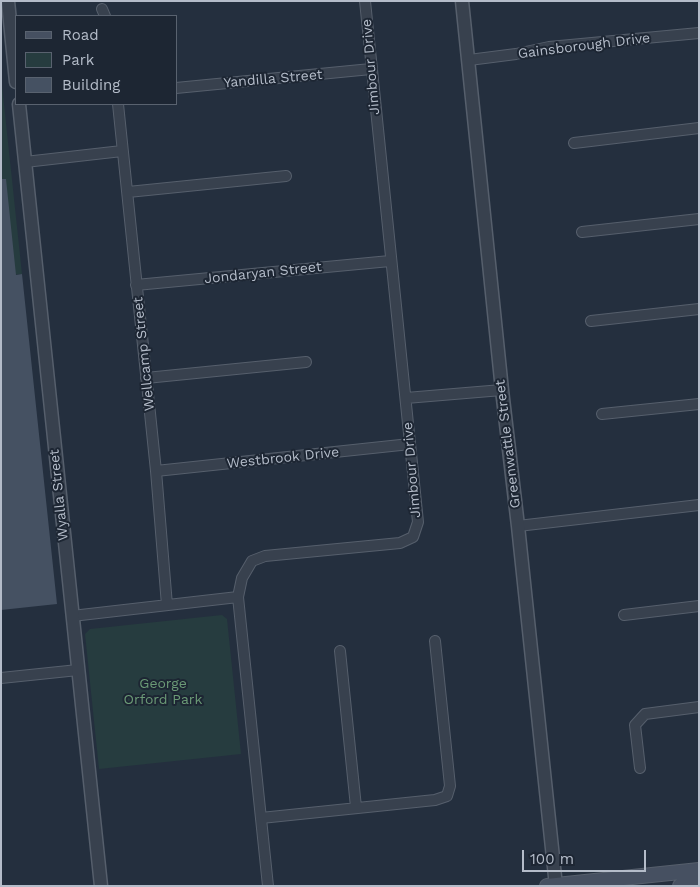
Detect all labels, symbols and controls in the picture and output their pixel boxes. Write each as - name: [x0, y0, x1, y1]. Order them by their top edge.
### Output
- legend: [15, 15, 178, 105]
- street label: Jimbour Drive: [358, 18, 384, 116]
- text: Road: [62, 26, 99, 44]
- street label: Gainsborough Drive: [517, 30, 651, 62]
- text: Park: [62, 51, 94, 69]
- street label: Yandilla Street: [223, 66, 323, 92]
- text: Building: [62, 76, 120, 94]
- street label: Jondaryan Street: [204, 258, 322, 288]
- street label: Wellcamp Street: [130, 296, 158, 412]
- street label: Greenwattle Street: [492, 379, 524, 509]
- street label: Jimbour Drive: [399, 421, 425, 519]
- street label: Westbrook Drive: [226, 444, 340, 472]
- street label: Wyalla Street: [46, 448, 72, 542]
- park label: George Orford Park: [124, 676, 202, 709]
- scale bar: [525, 840, 649, 872]
- text: 100 m: [530, 850, 574, 868]

